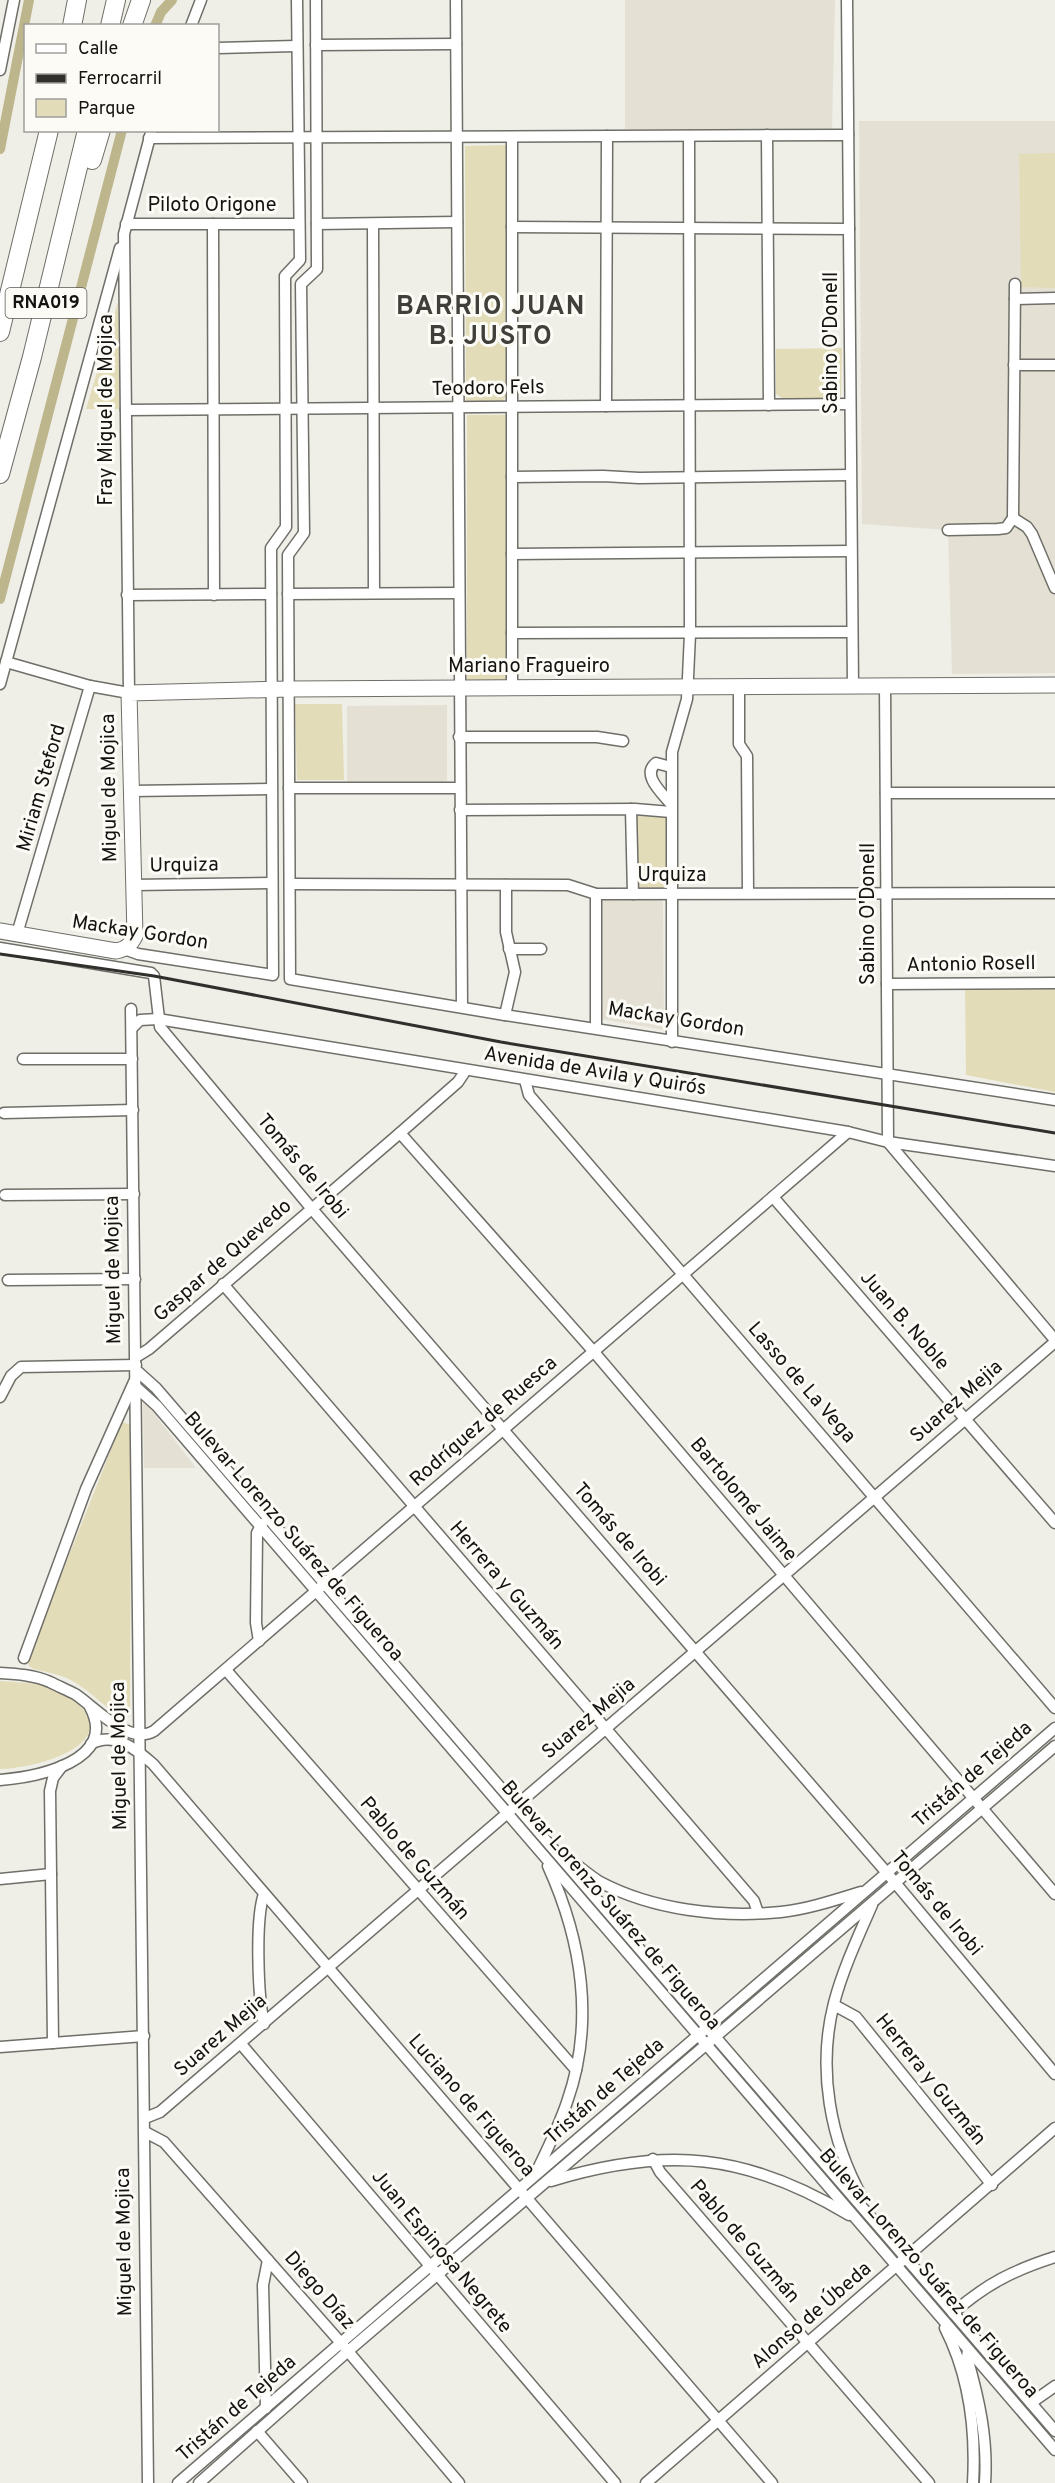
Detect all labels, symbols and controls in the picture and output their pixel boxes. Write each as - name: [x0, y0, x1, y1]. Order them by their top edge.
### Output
- legend: [24, 24, 219, 132]
- text: Calle: [78, 38, 118, 61]
- text: Ferrocarril: [78, 68, 162, 91]
- text: Parque: [78, 98, 135, 121]
- street label: Piloto Origone: [147, 193, 277, 219]
- street label: Sabino O'Donell: [819, 272, 845, 414]
- road number: RNA019: [6, 288, 86, 318]
- district label: BARRIO JUAN B. JUSTO: [396, 291, 586, 354]
- street label: Fray Miguel de Mojica: [94, 314, 120, 506]
- street label: Teodoro Fels: [431, 375, 545, 403]
- street label: Mariano Fragueiro: [448, 654, 610, 680]
- street label: Miguel de Mojica: [96, 713, 124, 863]
- street label: Miriam Steford: [11, 721, 73, 855]
- street label: Sabino O'Donell: [856, 843, 882, 985]
- street label: Urquiza: [149, 852, 219, 880]
- street label: Urquiza: [637, 863, 707, 889]
- street label: Mackay Gordon: [70, 909, 210, 957]
- street label: Antonio Rosell: [906, 951, 1036, 979]
- street label: Mackay Gordon: [606, 996, 746, 1044]
- street label: Avenida de Avila y Quirós: [482, 1042, 708, 1102]
- street label: Tomás de Irobi: [250, 1109, 354, 1225]
- street label: Gaspar de Quevedo: [148, 1194, 298, 1328]
- street label: Miguel de Mojica: [100, 1195, 128, 1345]
- street label: Juan B. Noble: [854, 1266, 954, 1376]
- street label: Lasso de La Vega: [741, 1317, 861, 1449]
- street label: Rodríguez de Ruesca: [405, 1351, 563, 1493]
- street label: Suarez Mejia: [905, 1355, 1009, 1449]
- street label: Bulevar Lorenzo Suárez de Figueroa: [177, 1407, 409, 1667]
- street label: Bartolomé Jaime: [683, 1433, 803, 1567]
- street label: Tomás de Irobi: [567, 1478, 671, 1592]
- street label: Herrera y Guzmán: [443, 1516, 569, 1656]
- street label: Suarez Mejia: [537, 1672, 641, 1766]
- street label: Miguel de Mojica: [106, 1681, 134, 1831]
- street label: Tristán de Tejeda: [908, 1716, 1038, 1834]
- street label: Bulevar Lorenzo Suárez de Figueroa: [494, 1776, 726, 2036]
- street label: Pablo de Guzmán: [353, 1792, 475, 1926]
- street label: Tomás de Irobi: [884, 1846, 988, 1962]
- street label: Suarez Mejia: [169, 1989, 273, 2083]
- street label: Herrera y Guzmán: [869, 2009, 991, 2151]
- street label: Luciano de Figueroa: [402, 2029, 540, 2183]
- street label: Tristán de Tejeda: [540, 2033, 670, 2151]
- street label: Bulevar Lorenzo Suárez de Figueroa: [812, 2144, 1044, 2404]
- street label: Juan Espinosa Negrete: [365, 2165, 517, 2339]
- street label: Miguel de Mojica: [111, 2167, 139, 2317]
- street label: Pablo de Guzmán: [683, 2175, 805, 2309]
- street label: Diego Díaz: [278, 2246, 360, 2336]
- street label: Alonso de Úbeda: [745, 2255, 878, 2375]
- street label: Tristán de Tejeda: [172, 2350, 302, 2468]

